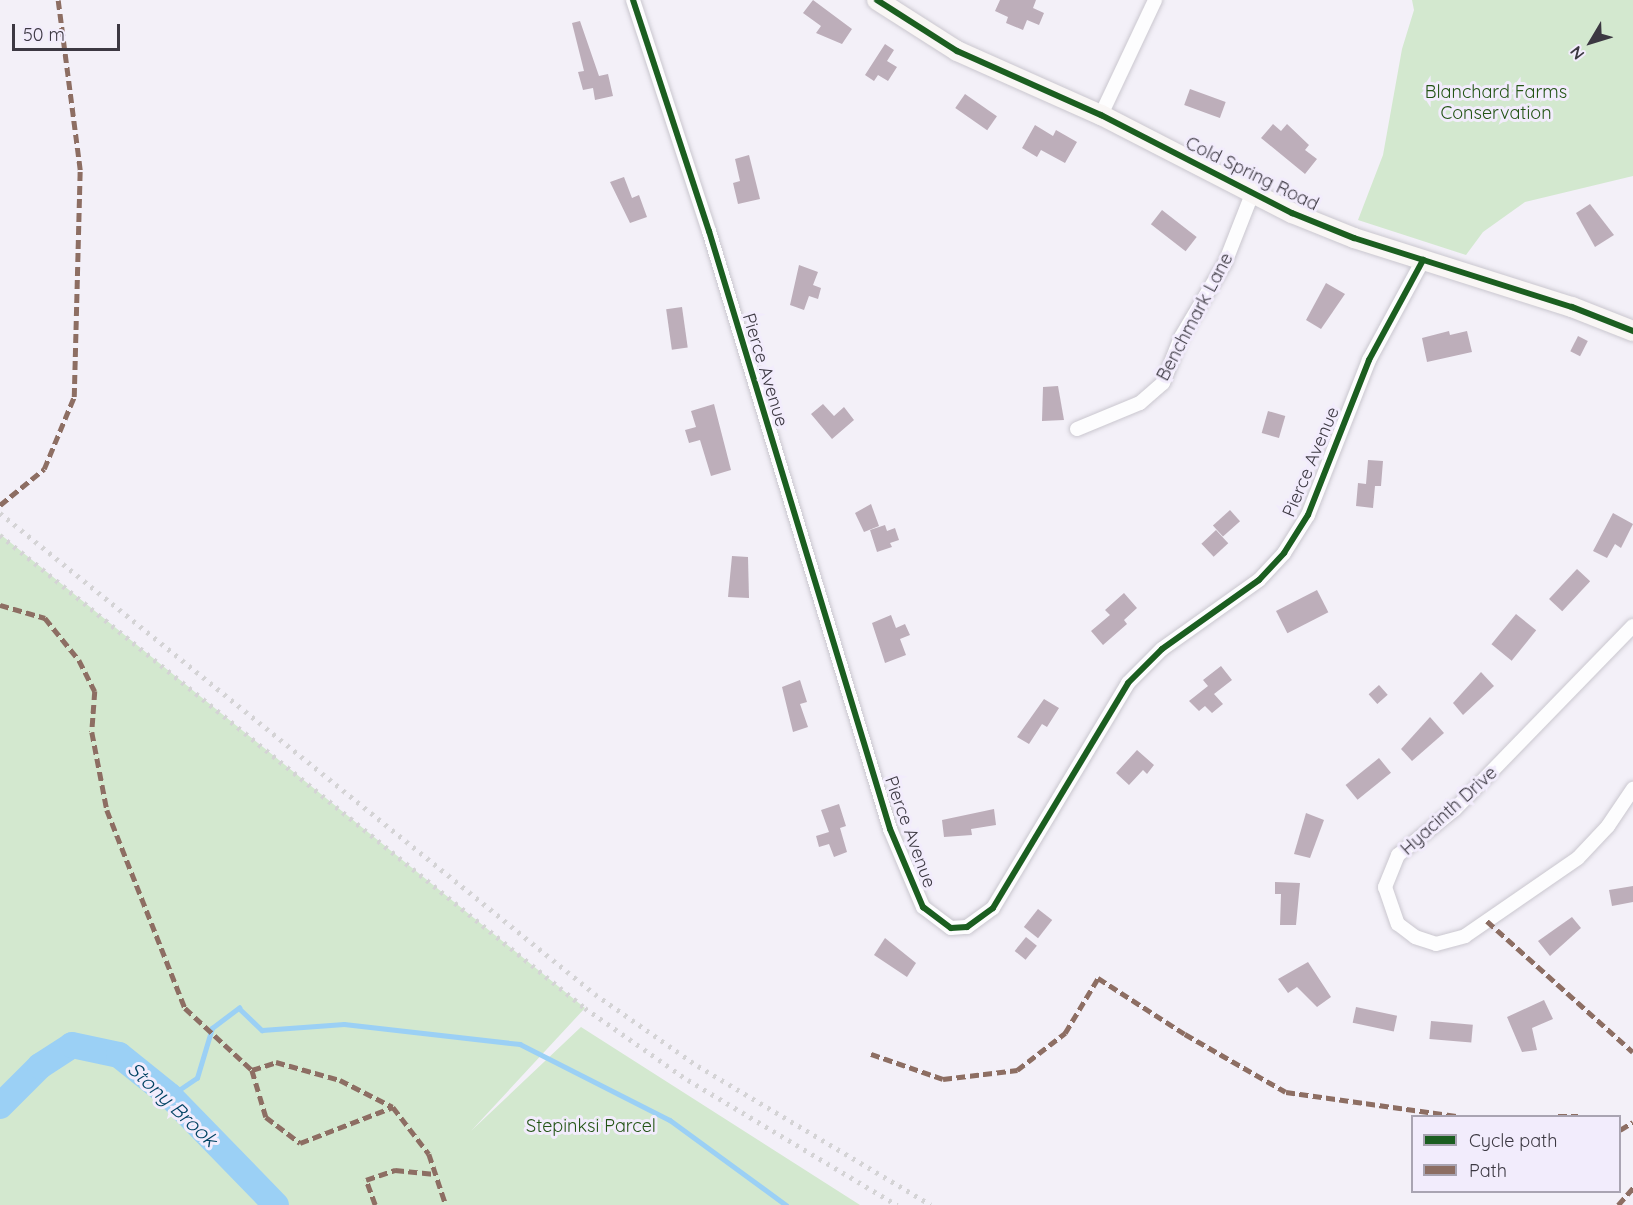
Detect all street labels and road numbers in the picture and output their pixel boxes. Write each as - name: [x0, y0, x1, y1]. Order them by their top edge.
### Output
- street label: Cold Spring Road: [1182, 132, 1322, 216]
- street label: Benchmark Lane: [1152, 249, 1238, 385]
- street label: Pierce Avenue: [738, 311, 792, 429]
- street label: Pierce Avenue: [1278, 404, 1344, 520]
- street label: Hyacinth Drive: [1396, 762, 1502, 860]
- street label: Pierce Avenue: [880, 773, 940, 891]

